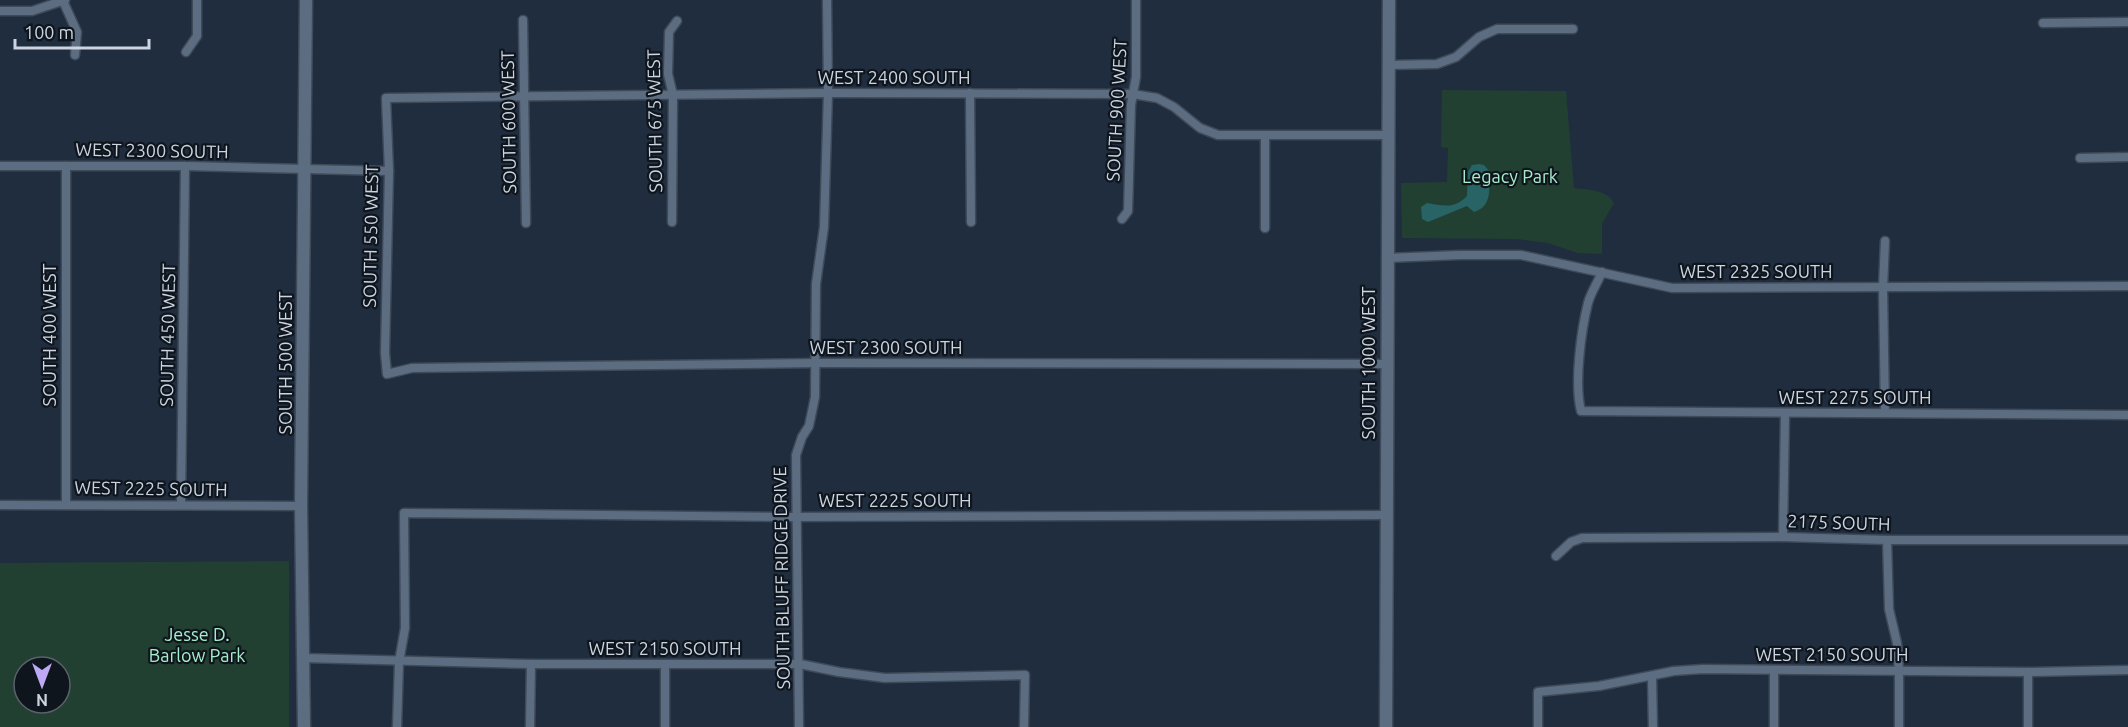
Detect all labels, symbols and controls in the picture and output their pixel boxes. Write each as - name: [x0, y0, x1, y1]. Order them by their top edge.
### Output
- scale bar: [15, 12, 148, 50]
- text: 100 m: [24, 22, 74, 42]
- street label: SOUTH 900 WEST: [1102, 38, 1130, 182]
- street label: SOUTH 675 WEST: [643, 49, 665, 193]
- street label: SOUTH 600 WEST: [497, 50, 519, 194]
- street label: WEST 2400 SOUTH: [817, 67, 971, 87]
- street label: WEST 2300 SOUTH: [75, 139, 229, 161]
- street label: SOUTH 550 WEST: [359, 164, 381, 308]
- park label: Legacy Park: [1462, 166, 1558, 186]
- street label: WEST 2325 SOUTH: [1679, 261, 1833, 281]
- street label: SOUTH 400 WEST: [39, 263, 59, 407]
- street label: SOUTH 450 WEST: [156, 263, 178, 407]
- street label: SOUTH 1000 WEST: [1358, 286, 1378, 440]
- street label: SOUTH 500 WEST: [275, 291, 295, 435]
- street label: WEST 2300 SOUTH: [809, 337, 963, 357]
- street label: WEST 2275 SOUTH: [1778, 387, 1932, 407]
- street label: SOUTH BLUFF RIDGE DRIVE: [769, 466, 793, 690]
- street label: WEST 2225 SOUTH: [74, 477, 228, 499]
- street label: WEST 2225 SOUTH: [818, 490, 972, 510]
- street label: 2175 SOUTH: [1787, 510, 1891, 534]
- park label: Jesse D. Barlow Park: [149, 624, 245, 665]
- street label: WEST 2150 SOUTH: [588, 638, 742, 658]
- street label: WEST 2150 SOUTH: [1755, 644, 1909, 664]
- north arrow: [12, 655, 72, 715]
- text: N: [36, 691, 48, 709]

